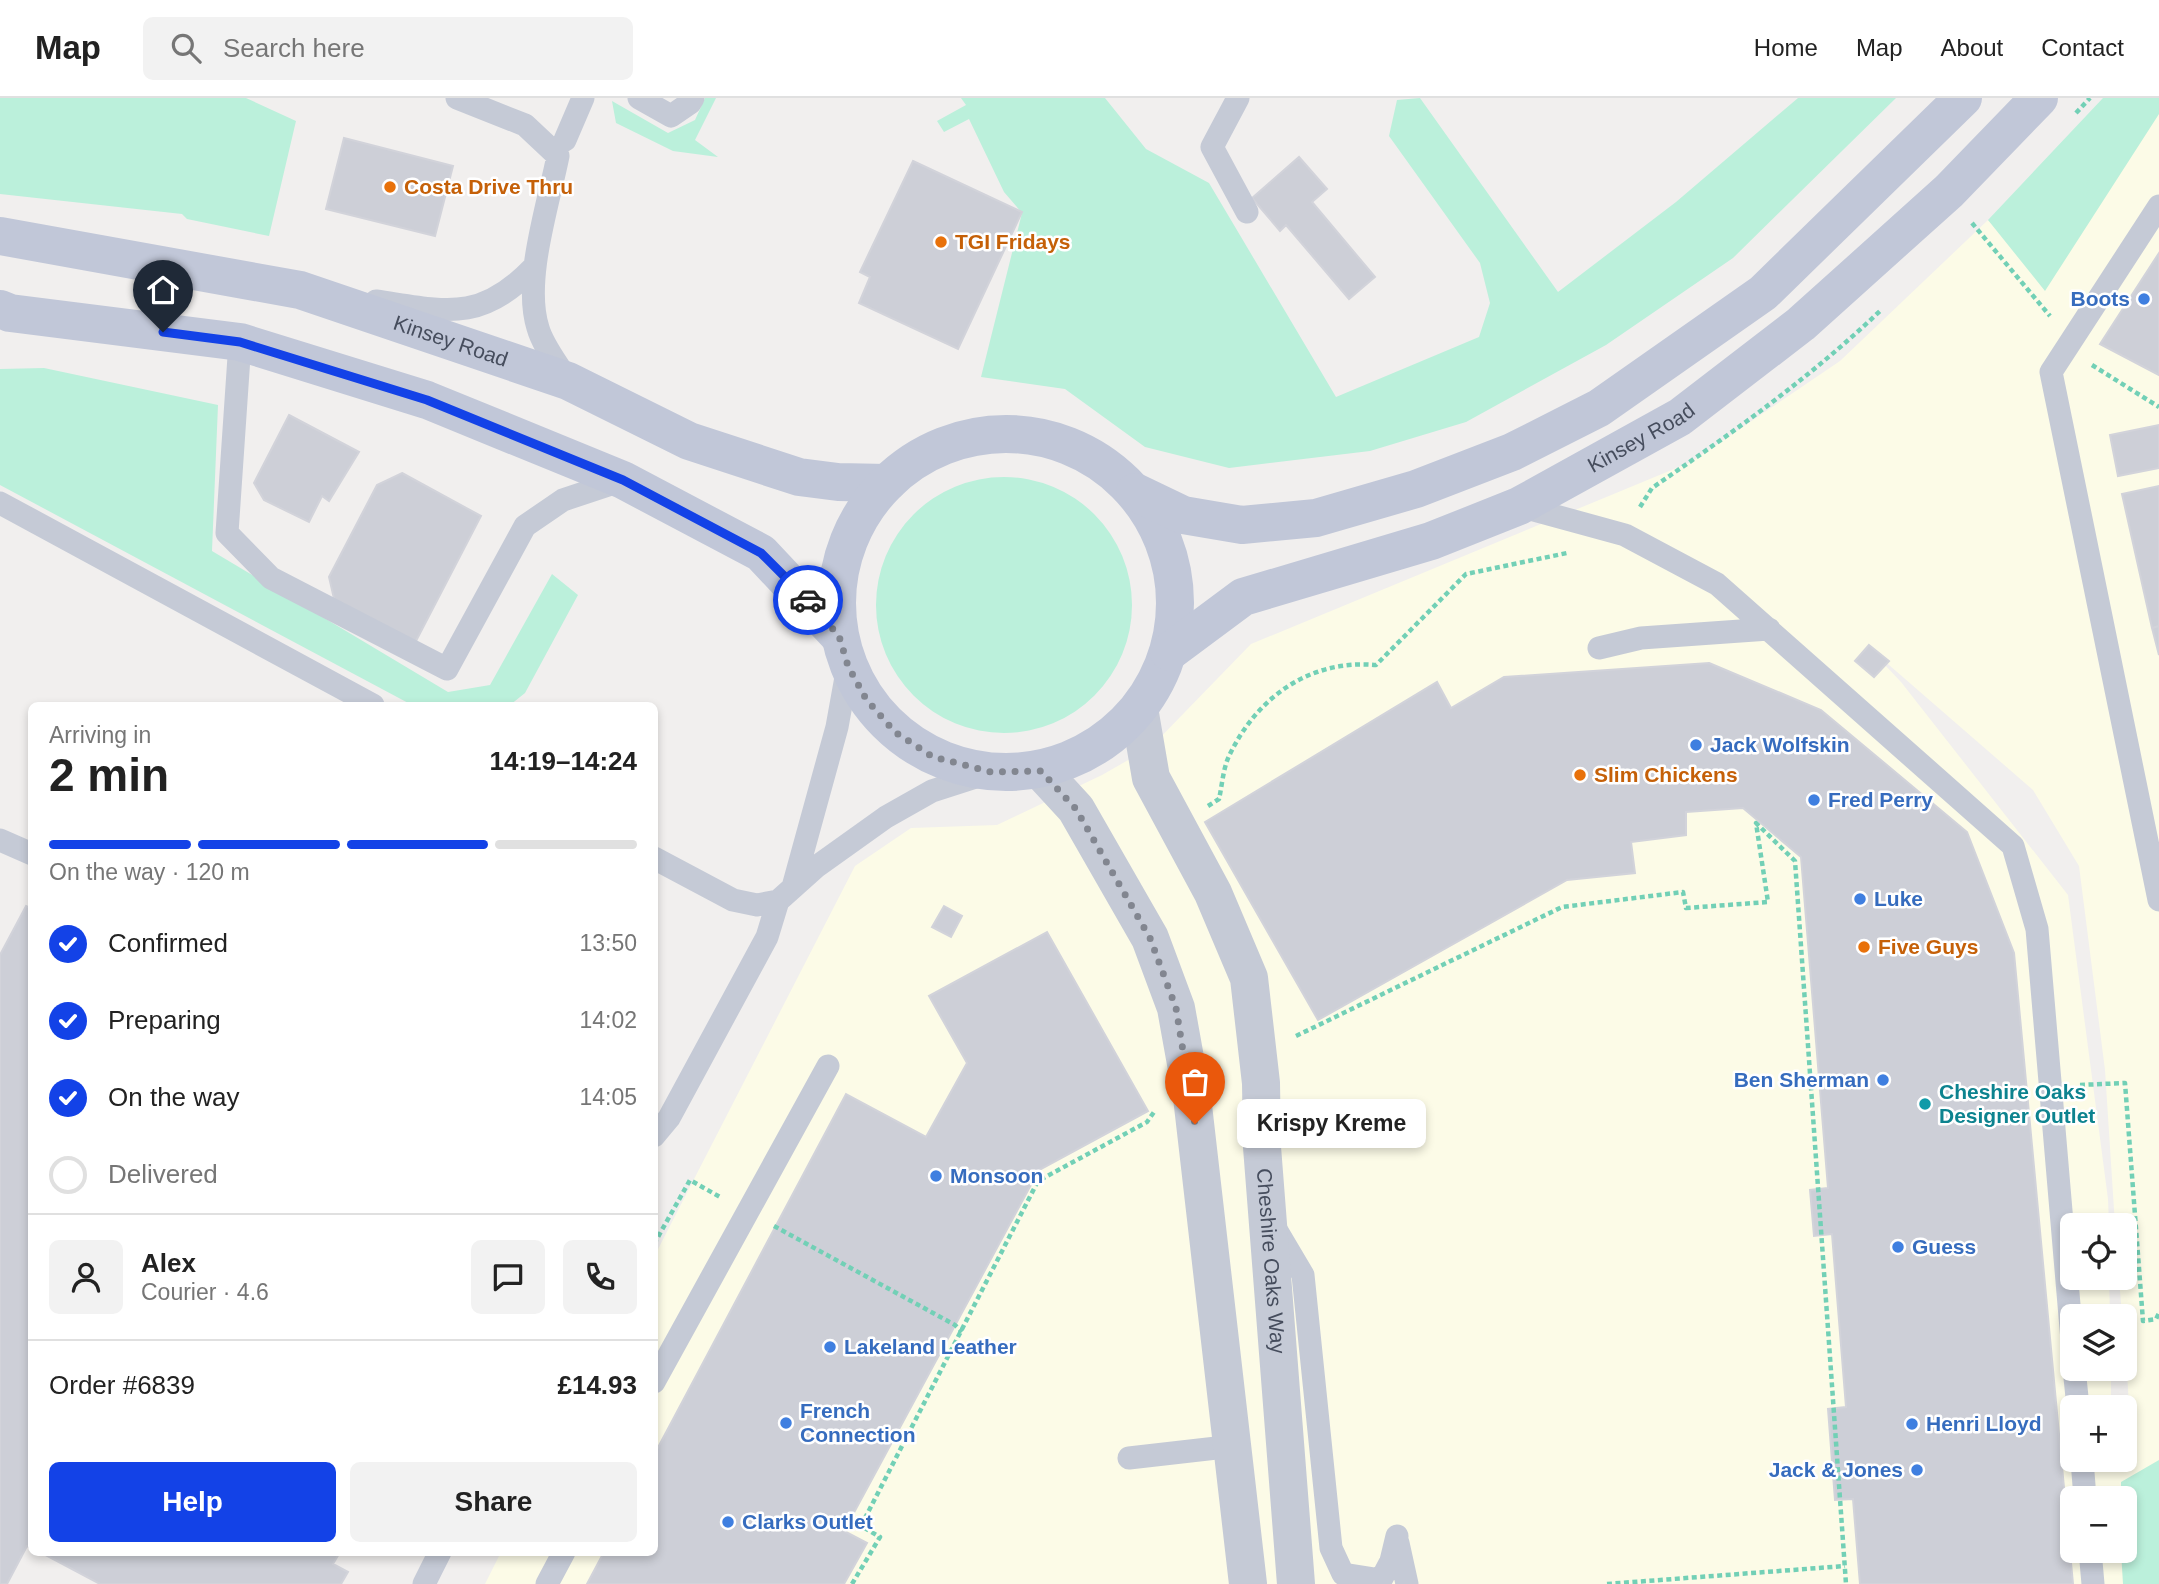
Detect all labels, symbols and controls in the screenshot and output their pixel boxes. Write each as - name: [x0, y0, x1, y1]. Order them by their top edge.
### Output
- search box: [143, 17, 633, 80]
- text: Map: [35, 29, 101, 66]
- icon: search: [167, 29, 205, 67]
- text: Search here: [223, 33, 365, 63]
- text: Home: [1754, 34, 1818, 61]
- text: Map: [1856, 34, 1903, 61]
- text: About: [1941, 34, 2003, 61]
- text: Contact: [2041, 34, 2124, 61]
- place label: Costa Drive Thru: [404, 175, 573, 198]
- marker: Costa Drive Thru: [382, 179, 398, 195]
- place label: TGI Fridays: [955, 230, 1071, 253]
- marker: TGI Fridays: [933, 234, 949, 250]
- pin: [133, 260, 193, 332]
- icon: home: [144, 271, 182, 309]
- place label: Boots: [2071, 287, 2130, 310]
- marker: Boots: [2136, 291, 2152, 307]
- street label: Kinsey Road: [391, 311, 511, 371]
- street label: Kinsey Road: [1584, 398, 1699, 477]
- courier: [773, 565, 843, 635]
- icon: car: [789, 581, 827, 619]
- text: Arriving in: [49, 722, 151, 748]
- place label: Jack Wolfskin: [1710, 733, 1850, 756]
- marker: Jack Wolfskin: [1688, 737, 1704, 753]
- text: 14:19–14:24: [490, 746, 637, 776]
- text: 2 min: [49, 749, 169, 801]
- place label: Slim Chickens: [1594, 763, 1738, 786]
- marker: Slim Chickens: [1572, 767, 1588, 783]
- place label: Fred Perry: [1828, 788, 1933, 811]
- marker: Fred Perry: [1806, 792, 1822, 808]
- text: On the way · 120 m: [49, 859, 250, 885]
- place label: Luke: [1874, 887, 1923, 910]
- marker: Luke: [1852, 891, 1868, 907]
- icon: check: [49, 925, 87, 963]
- text: Confirmed: [108, 928, 228, 958]
- text: 13:50: [579, 930, 637, 956]
- place label: Five Guys: [1878, 935, 1978, 958]
- marker: Five Guys: [1856, 939, 1872, 955]
- icon: check: [49, 1002, 87, 1040]
- text: Preparing: [108, 1005, 221, 1035]
- text: 14:02: [579, 1007, 637, 1033]
- pin: [1165, 1052, 1225, 1124]
- icon: bag: [1176, 1063, 1214, 1101]
- place label: Ben Sherman: [1734, 1068, 1869, 1091]
- marker: Ben Sherman: [1875, 1072, 1891, 1088]
- icon: check: [49, 1079, 87, 1117]
- place label: Cheshire Oaks Designer Outlet: [1939, 1080, 2095, 1127]
- text: On the way: [108, 1082, 240, 1112]
- text: 14:05: [579, 1084, 637, 1110]
- marker: Cheshire Oaks Designer Outlet: [1917, 1096, 1933, 1112]
- callout: Krispy Kreme: [1237, 1100, 1426, 1148]
- text: Krispy Kreme: [1257, 1110, 1406, 1136]
- text: Delivered: [108, 1159, 218, 1189]
- place label: Monsoon: [950, 1164, 1043, 1187]
- street label: Cheshire Oaks Way: [1253, 1167, 1290, 1355]
- marker: Monsoon: [928, 1168, 944, 1184]
- map controls: [2060, 1213, 2137, 1563]
- button: locate: [2060, 1213, 2137, 1290]
- place label: Guess: [1912, 1235, 1976, 1258]
- marker: Guess: [1890, 1239, 1906, 1255]
- button: person: [49, 1240, 123, 1314]
- button: chat: [471, 1240, 545, 1314]
- button: phone: [563, 1240, 637, 1314]
- text: Alex: [141, 1248, 196, 1278]
- text: Courier · 4.6: [141, 1279, 269, 1305]
- button: layers: [2060, 1304, 2137, 1381]
- place label: Lakeland Leather: [844, 1335, 1017, 1358]
- marker: Lakeland Leather: [822, 1339, 838, 1355]
- text: Order #6839: [49, 1370, 195, 1400]
- text: £14.93: [557, 1370, 637, 1400]
- button: +: [2060, 1395, 2137, 1472]
- place label: French Connection: [800, 1399, 916, 1446]
- place label: Henri Lloyd: [1926, 1412, 2042, 1435]
- marker: French Connection: [778, 1415, 794, 1431]
- marker: Henri Lloyd: [1904, 1416, 1920, 1432]
- place label: Jack & Jones: [1769, 1458, 1903, 1481]
- button: Help: [49, 1462, 336, 1542]
- button: Share: [350, 1462, 637, 1542]
- marker: Jack & Jones: [1909, 1462, 1925, 1478]
- button: −: [2060, 1486, 2137, 1563]
- place label: Clarks Outlet: [742, 1510, 873, 1533]
- marker: Clarks Outlet: [720, 1514, 736, 1530]

